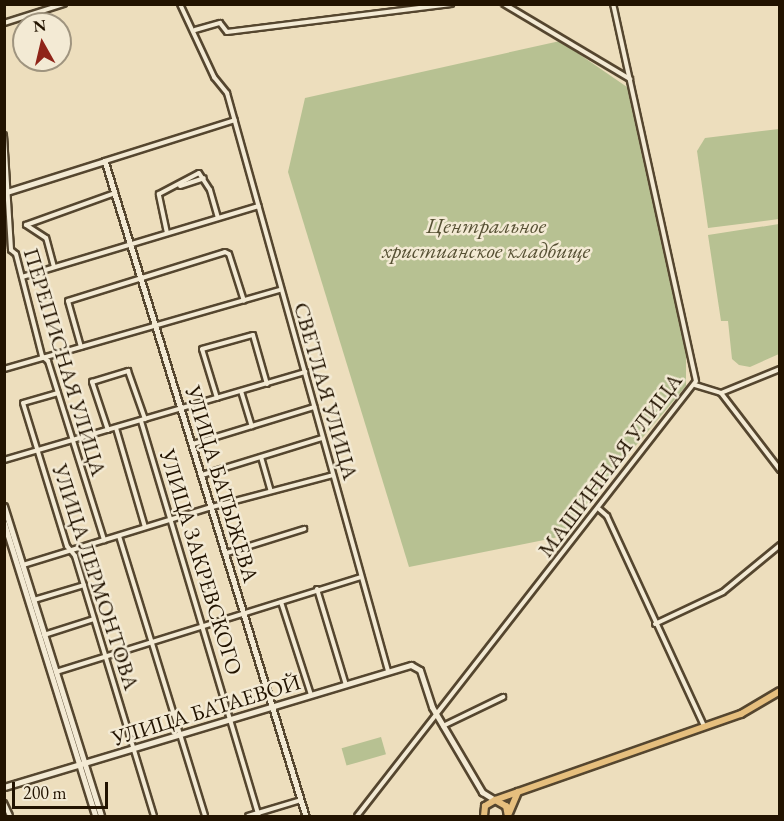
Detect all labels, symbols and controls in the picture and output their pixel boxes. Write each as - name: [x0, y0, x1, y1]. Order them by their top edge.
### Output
- north arrow: [12, 12, 72, 72]
- text: N: [32, 14, 48, 37]
- park label: Центральное христианское кладбище: [382, 212, 590, 264]
- street label: ПЕРЕПИСНАЯ УЛИЦА: [18, 245, 112, 479]
- street label: СВЕТЛАЯ УЛИЦА: [288, 299, 364, 483]
- street label: МАШИННАЯ УЛИЦА: [532, 368, 688, 562]
- street label: УЛИЦА БАТЫЖЕВА: [180, 383, 264, 585]
- street label: УЛИЦА ЗАКРЕВСКОГО: [154, 446, 248, 678]
- street label: УЛИЦА ЛЕРМОНТОВА: [47, 461, 145, 693]
- street label: УЛИЦА БАТАЕВОЙ: [109, 669, 303, 751]
- scale bar: [15, 770, 111, 808]
- text: 200 m: [23, 781, 67, 804]

